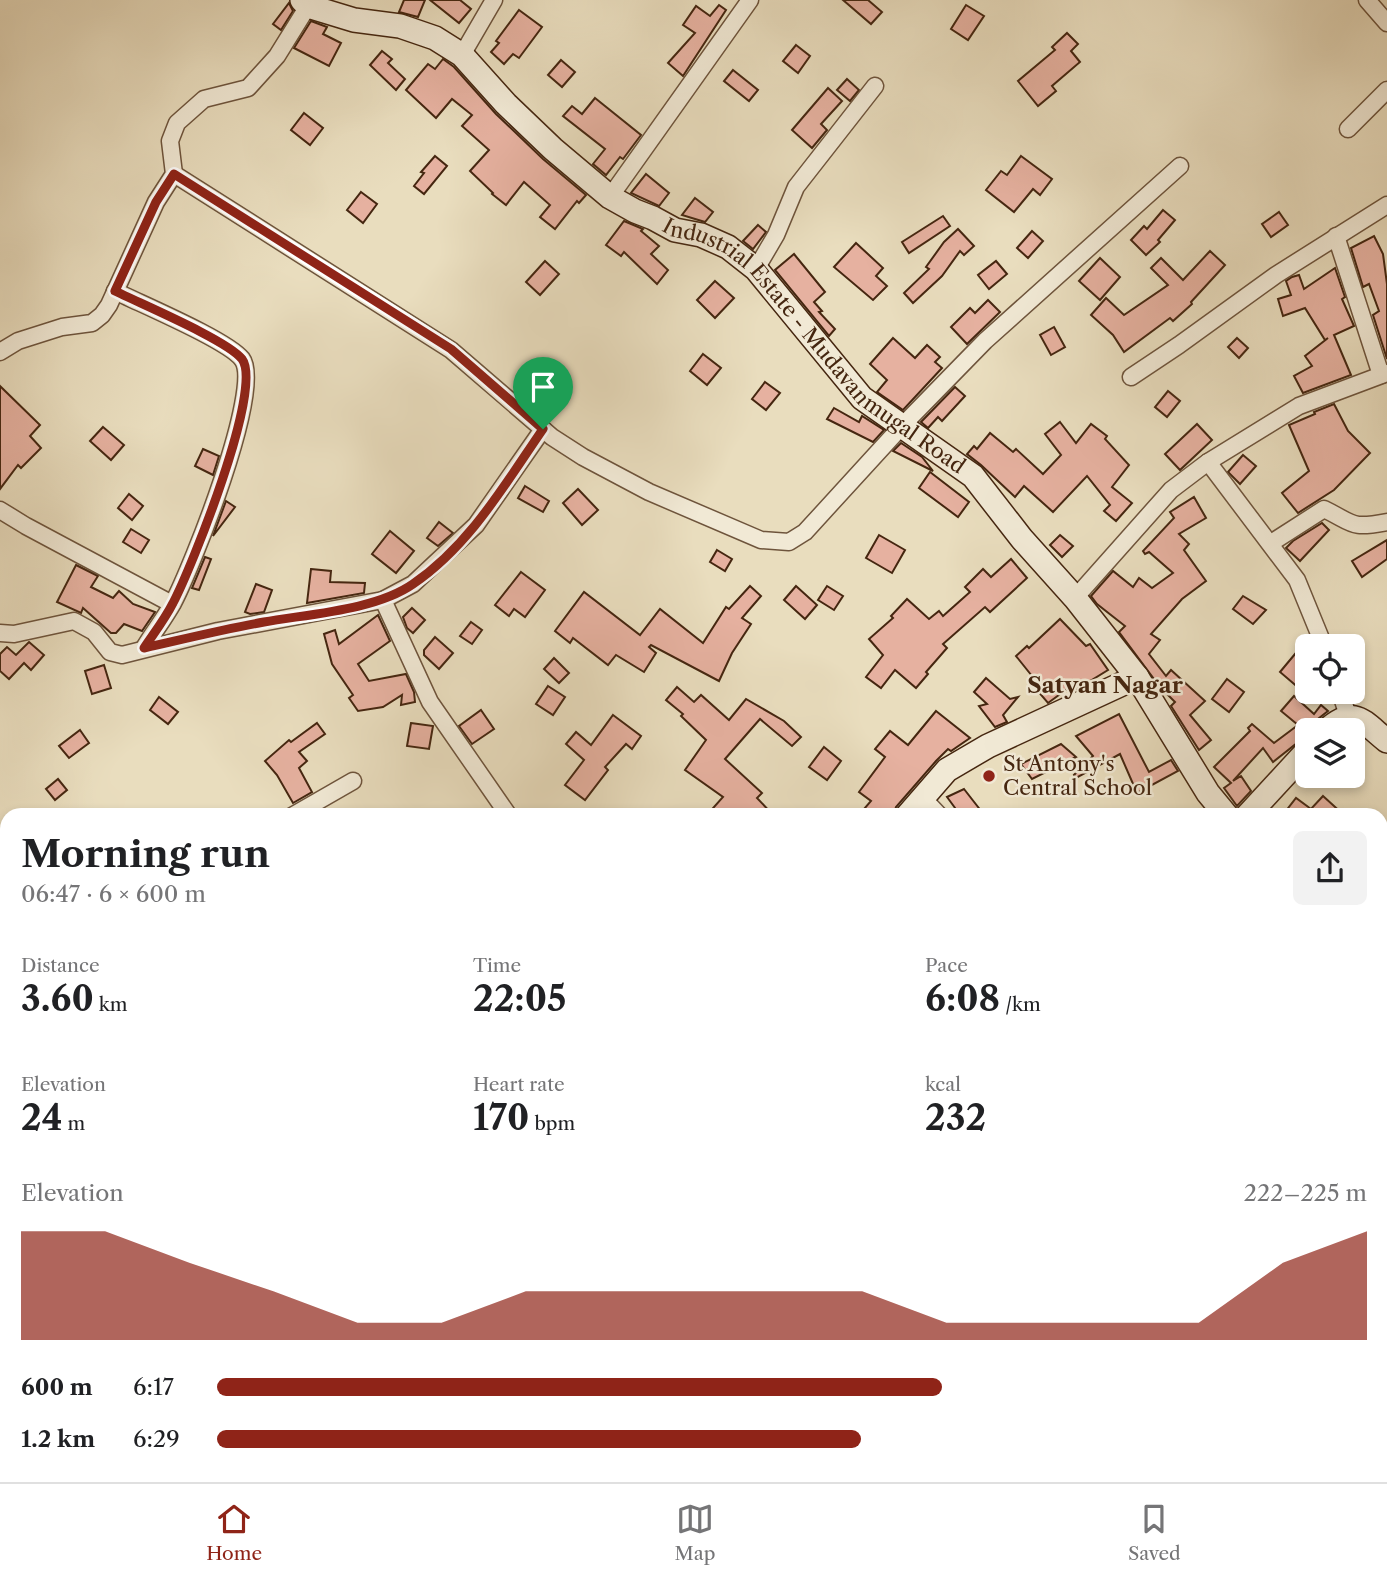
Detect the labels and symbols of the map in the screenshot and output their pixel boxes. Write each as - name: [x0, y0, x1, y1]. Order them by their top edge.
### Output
- street label: Industrial Estate - Mudavanmugal Road: [658, 213, 970, 479]
- pin: [513, 357, 573, 429]
- district label: Satyan Nagar: [1027, 671, 1184, 699]
- place label: St Antony's Central School: [1003, 751, 1152, 800]
- marker: St Antony's Central School: [981, 768, 997, 784]

